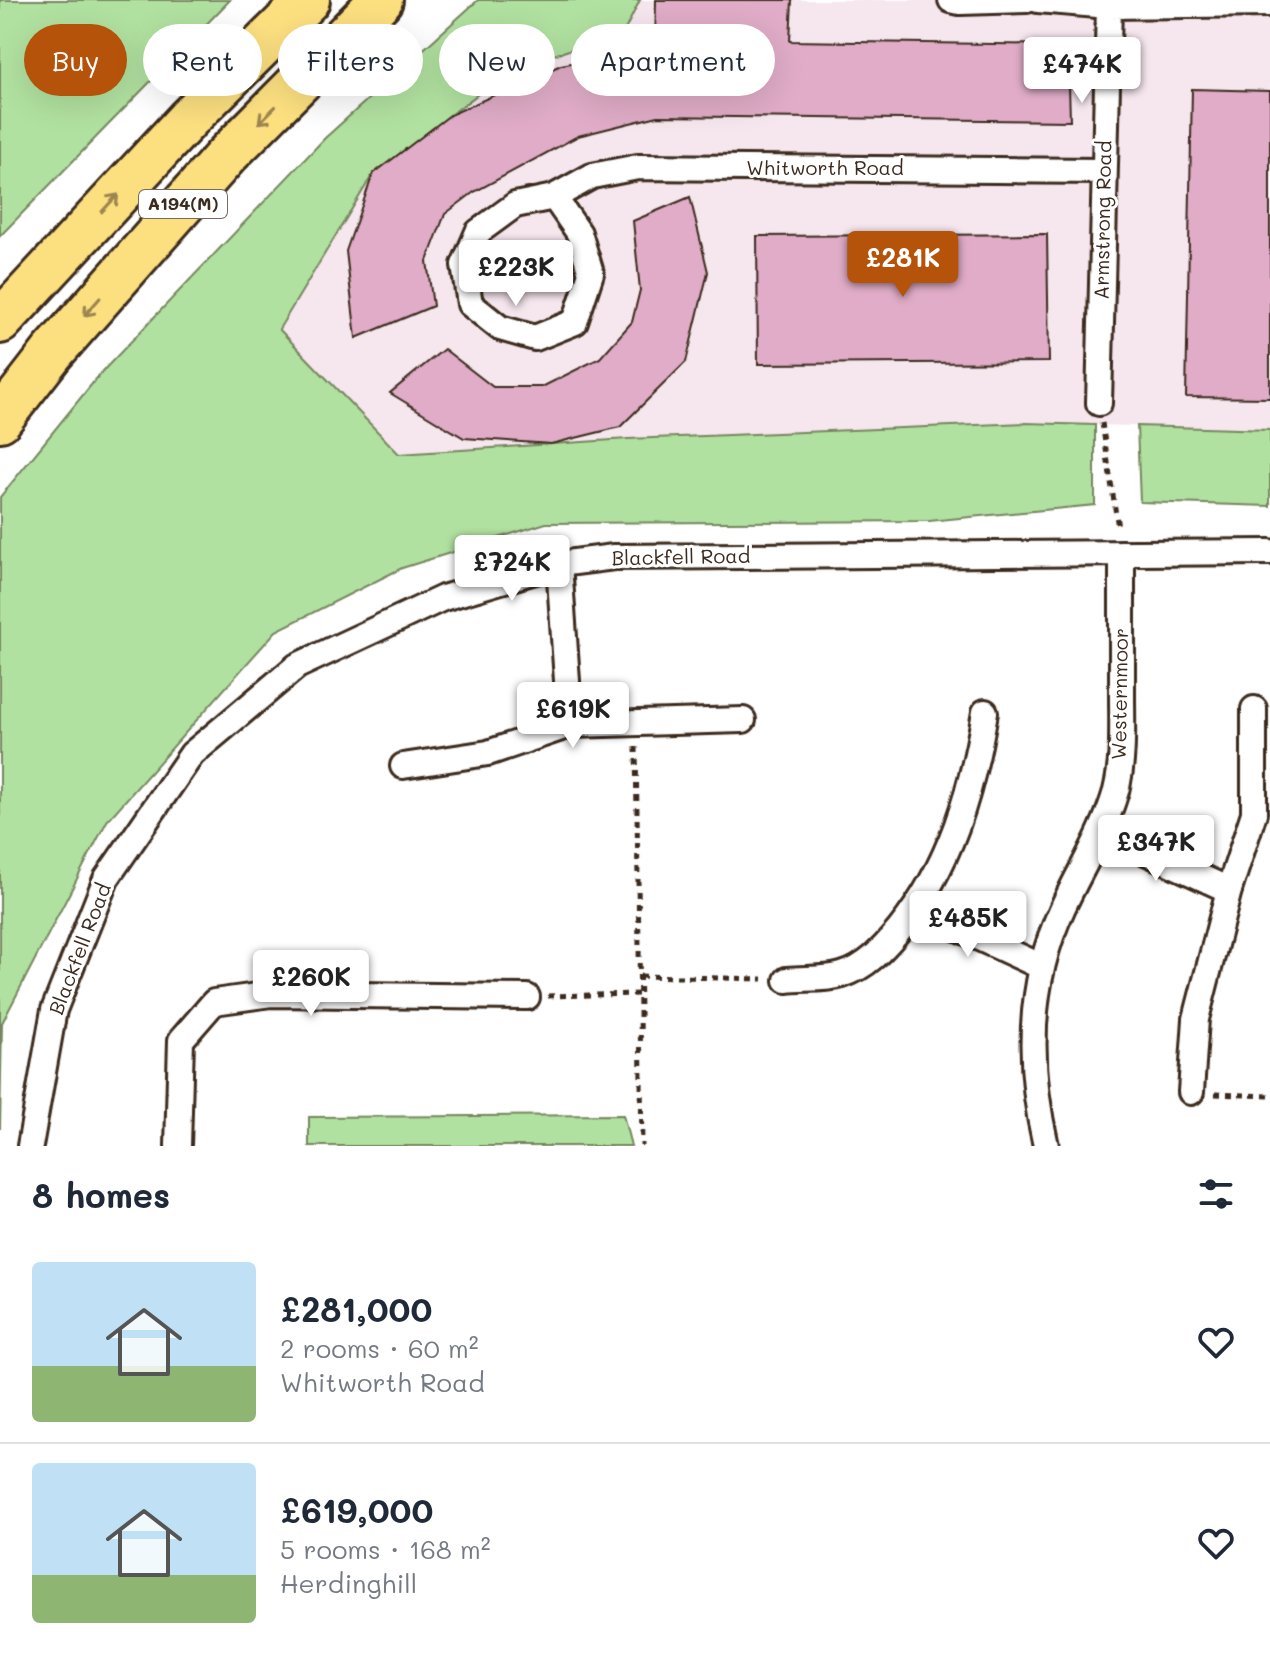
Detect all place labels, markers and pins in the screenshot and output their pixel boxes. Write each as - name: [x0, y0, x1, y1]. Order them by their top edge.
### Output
- pin: £474K: [1026, 37, 1138, 105]
- pin: £281K: [847, 231, 959, 299]
- pin: £223K: [460, 240, 572, 308]
- pin: £724K: [456, 535, 568, 603]
- pin: £619K: [517, 682, 629, 750]
- pin: £347K: [1100, 815, 1212, 883]
- pin: £485K: [912, 891, 1024, 959]
- pin: £260K: [255, 950, 367, 1018]

